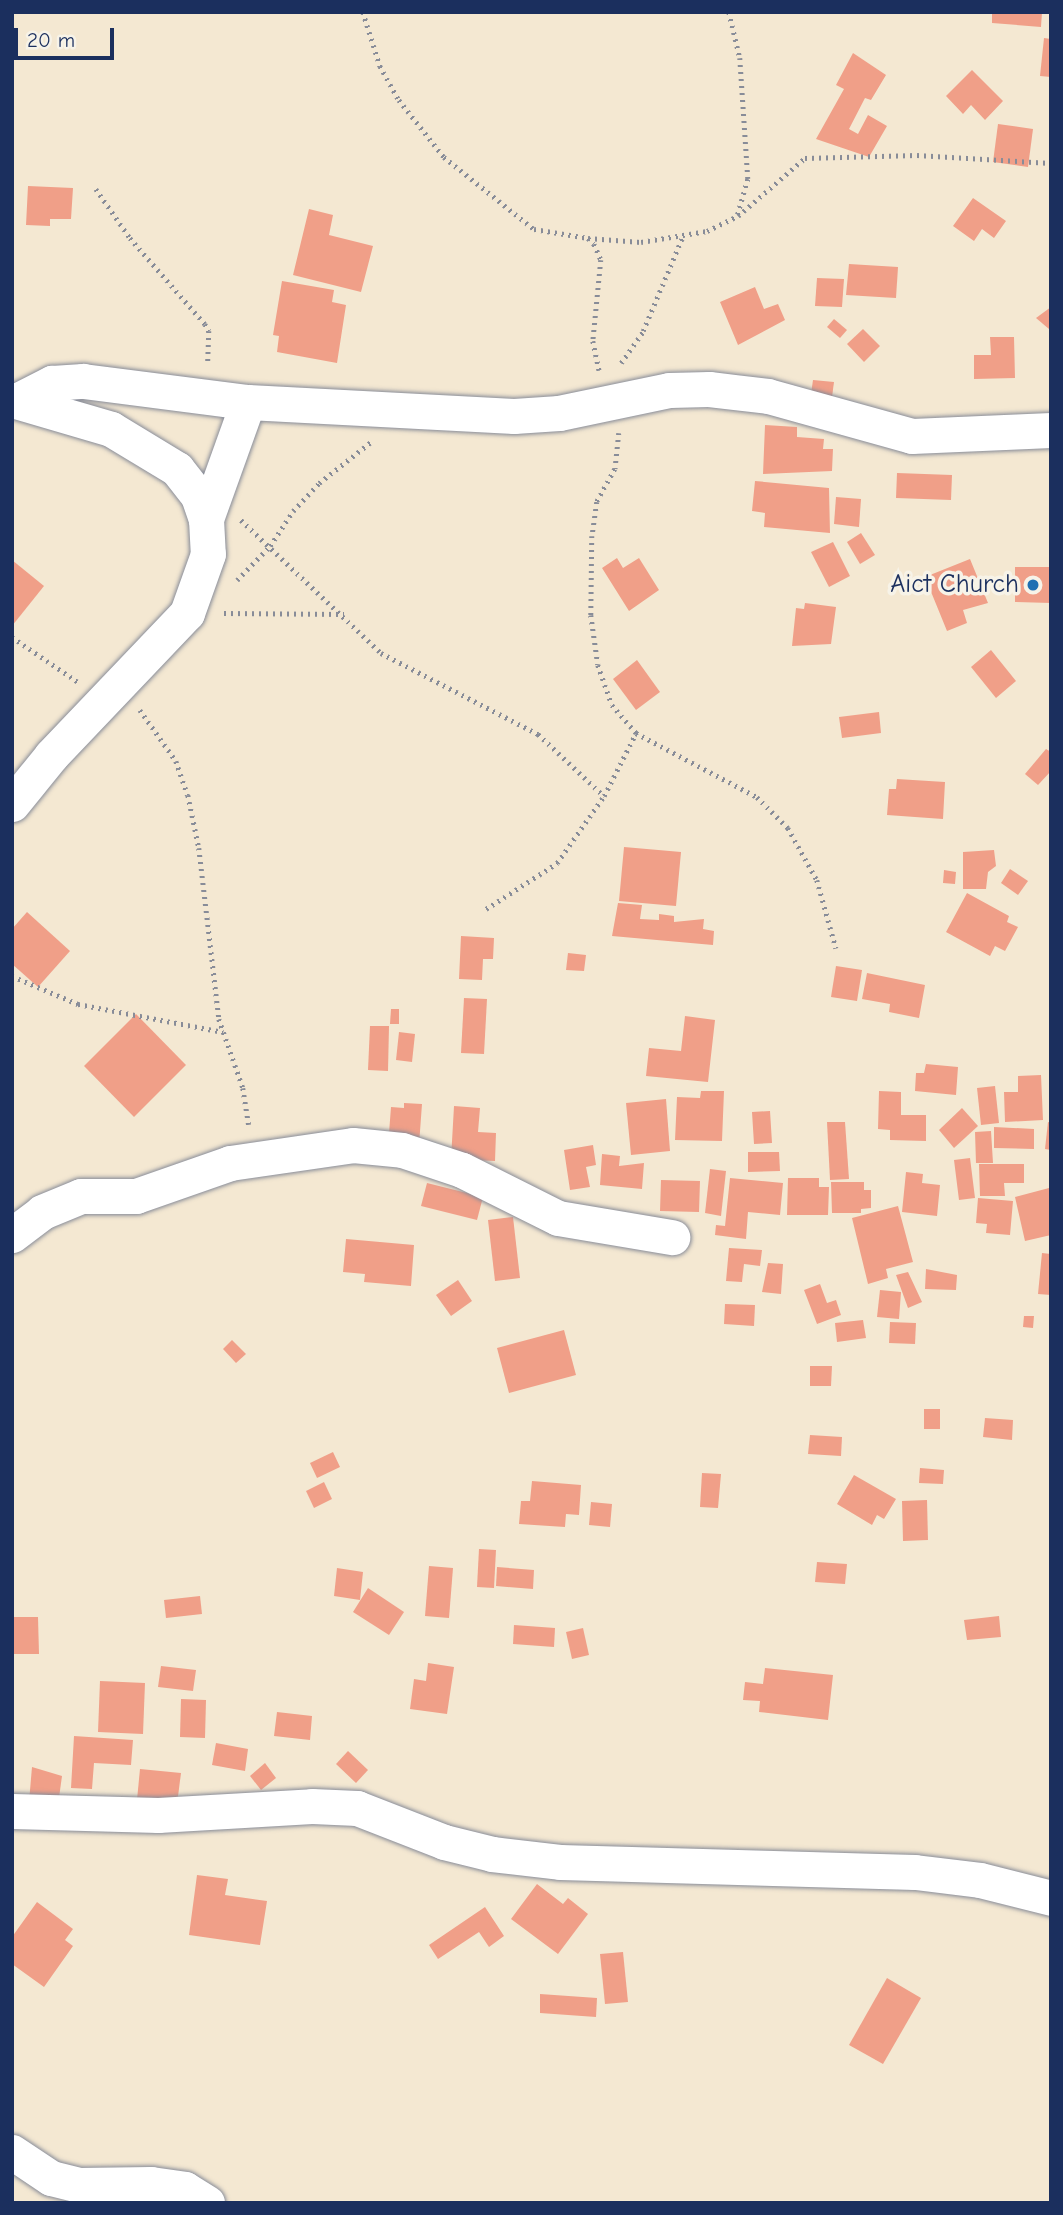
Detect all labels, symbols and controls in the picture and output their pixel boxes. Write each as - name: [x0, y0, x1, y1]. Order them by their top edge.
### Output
- scale bar: [18, 14, 117, 58]
- text: 20 m: [27, 28, 75, 52]
- place label: Aict Church: [890, 569, 1019, 601]
- marker: Aict Church: [1025, 577, 1041, 593]

